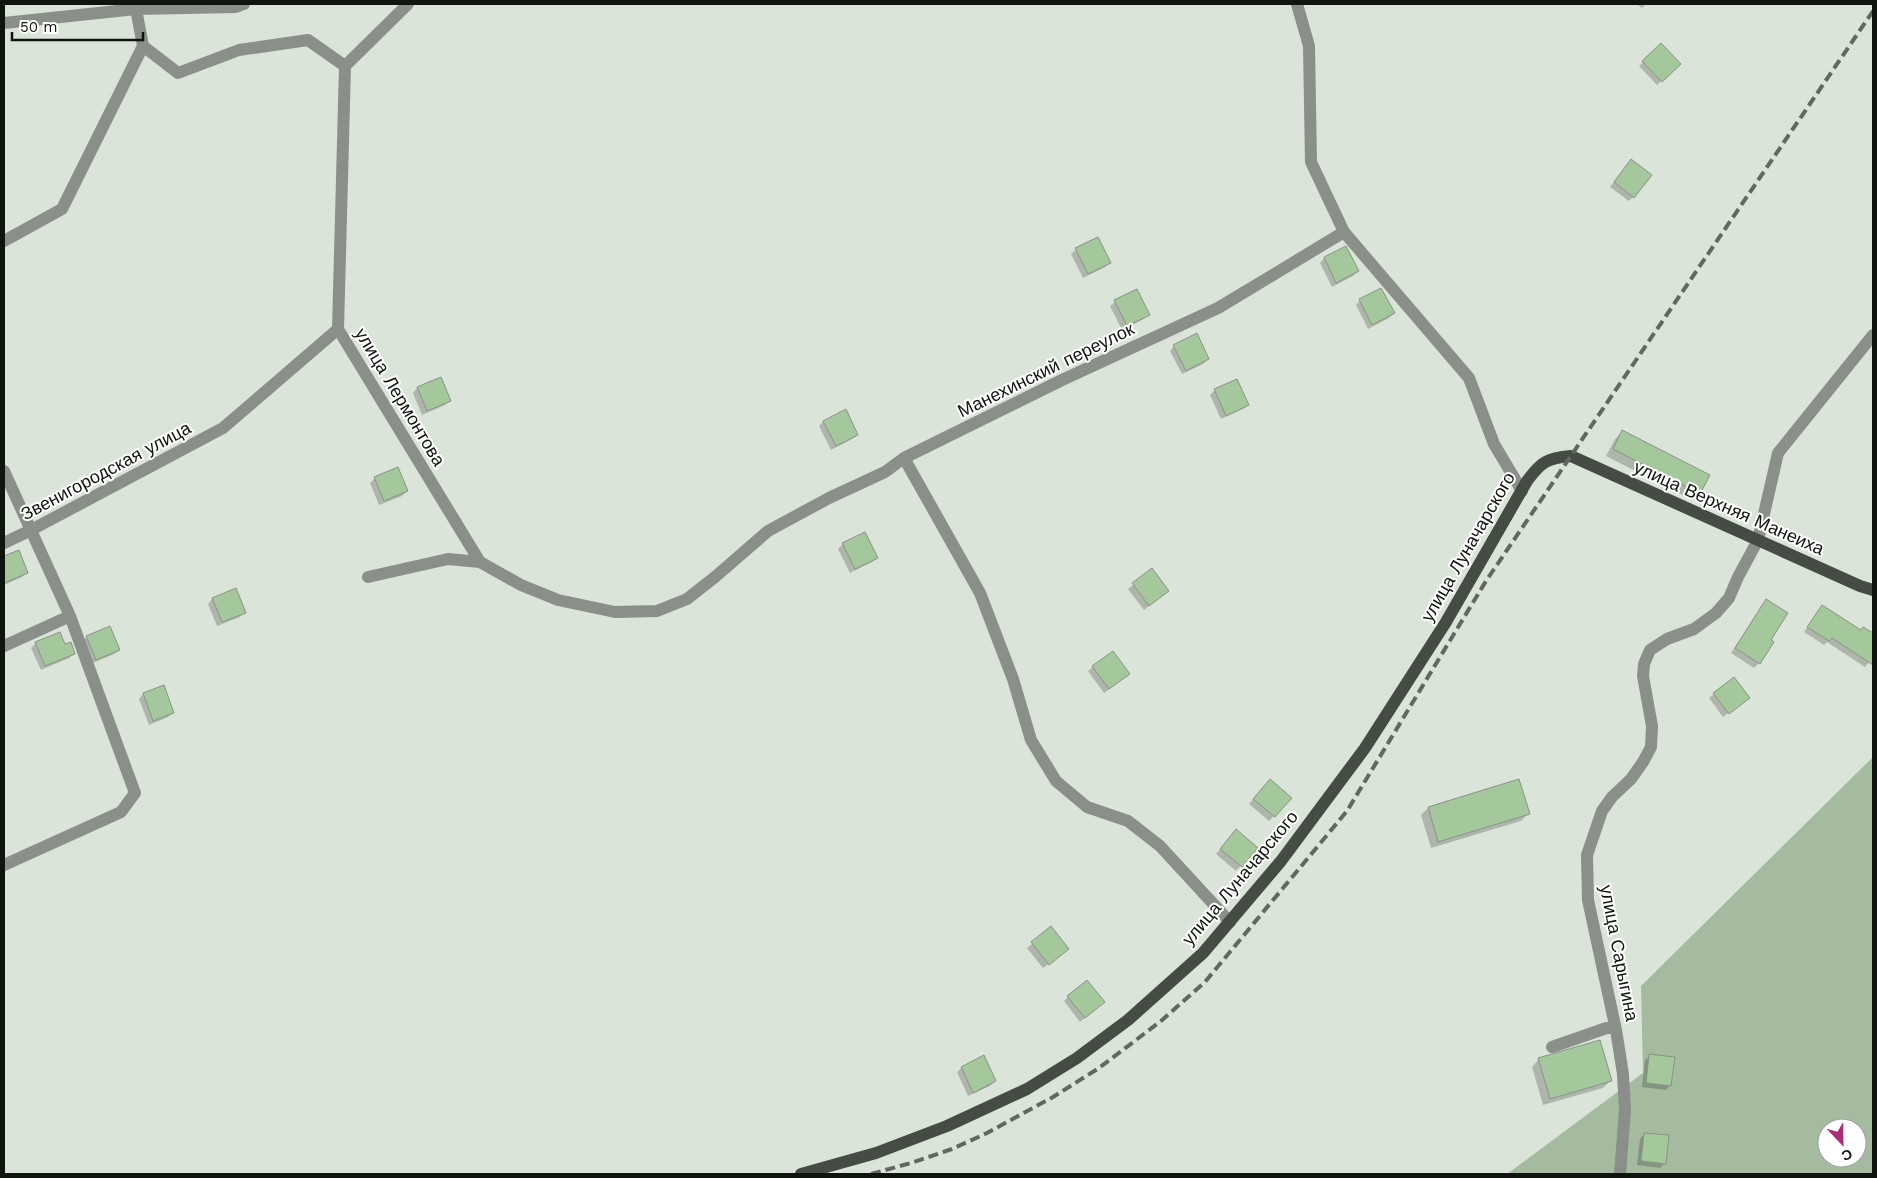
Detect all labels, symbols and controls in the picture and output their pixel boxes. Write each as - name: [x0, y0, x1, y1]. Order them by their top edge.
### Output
- scale bar: [12, 10, 144, 42]
- text: 50 m: [20, 18, 57, 36]
- street label: Манехинский переулок: [954, 318, 1138, 421]
- street label: улица Лермонтова: [351, 324, 450, 470]
- street label: Звенигородская улица: [17, 416, 195, 524]
- street label: улица Верхняя Манеиха: [1631, 456, 1828, 559]
- street label: улица Луначарского: [1416, 468, 1519, 625]
- street label: улица Луначарского: [1177, 806, 1302, 949]
- street label: улица Сарыгина: [1596, 883, 1643, 1024]
- north arrow: [1817, 1118, 1867, 1168]
- text: С: [1839, 1146, 1855, 1164]

